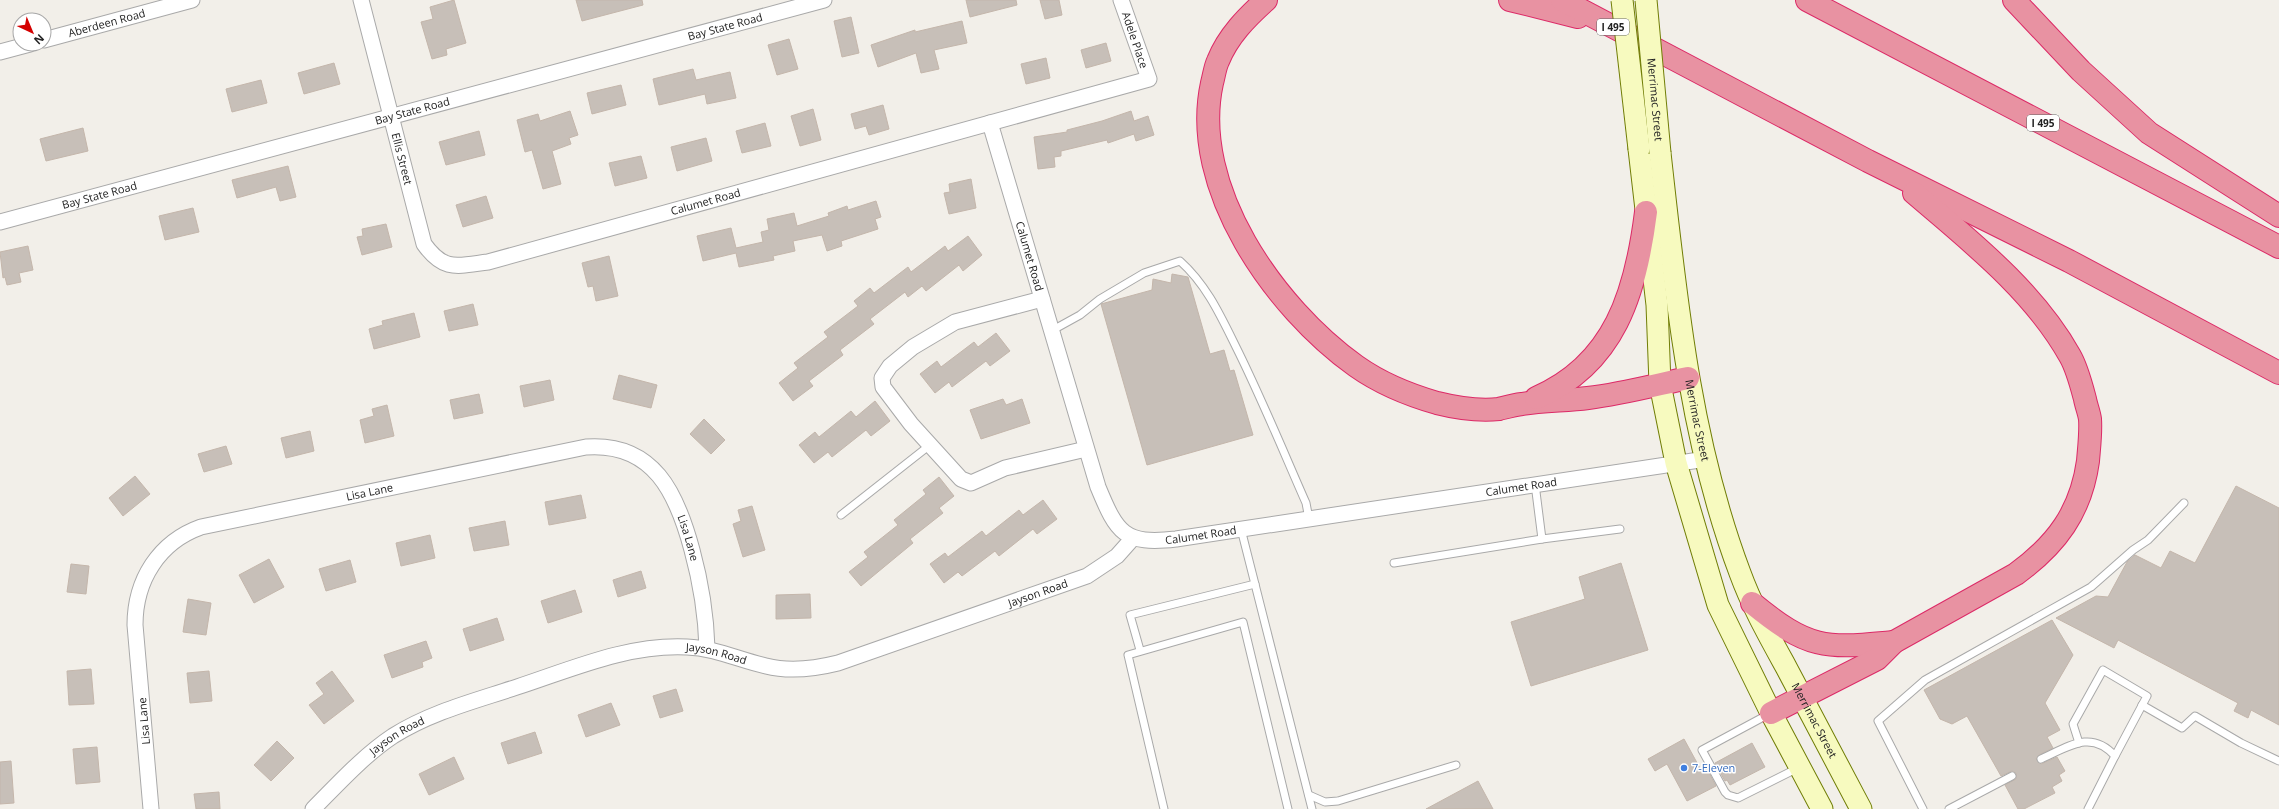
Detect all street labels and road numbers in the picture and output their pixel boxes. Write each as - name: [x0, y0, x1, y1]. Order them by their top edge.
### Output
- street label: Aberdeen Road: [66, 5, 147, 40]
- street label: Bay State Road: [686, 9, 764, 43]
- street label: Adele Place: [1119, 10, 1152, 70]
- road number: I 495: [1597, 19, 1629, 35]
- street label: Merrimac Street: [1644, 57, 1667, 142]
- street label: Bay State Road: [373, 93, 451, 128]
- road number: I 495: [2027, 115, 2059, 131]
- street label: Ellis Street: [389, 131, 416, 186]
- street label: Bay State Road: [60, 177, 138, 212]
- street label: Calumet Road: [669, 184, 742, 218]
- street label: Calumet Road: [1013, 219, 1047, 293]
- street label: Merrimac Street: [1682, 378, 1714, 463]
- street label: Calumet Road: [1484, 474, 1558, 499]
- street label: Lisa Lane: [345, 479, 394, 504]
- street label: Lisa Lane: [674, 512, 703, 563]
- street label: Calumet Road: [1164, 522, 1237, 547]
- street label: Jayson Road: [1005, 575, 1070, 610]
- street label: Jayson Road: [685, 639, 749, 667]
- street label: Merrimac Street: [1789, 680, 1841, 760]
- street label: Lisa Lane: [134, 697, 153, 745]
- street label: Jayson Road: [365, 712, 427, 759]

